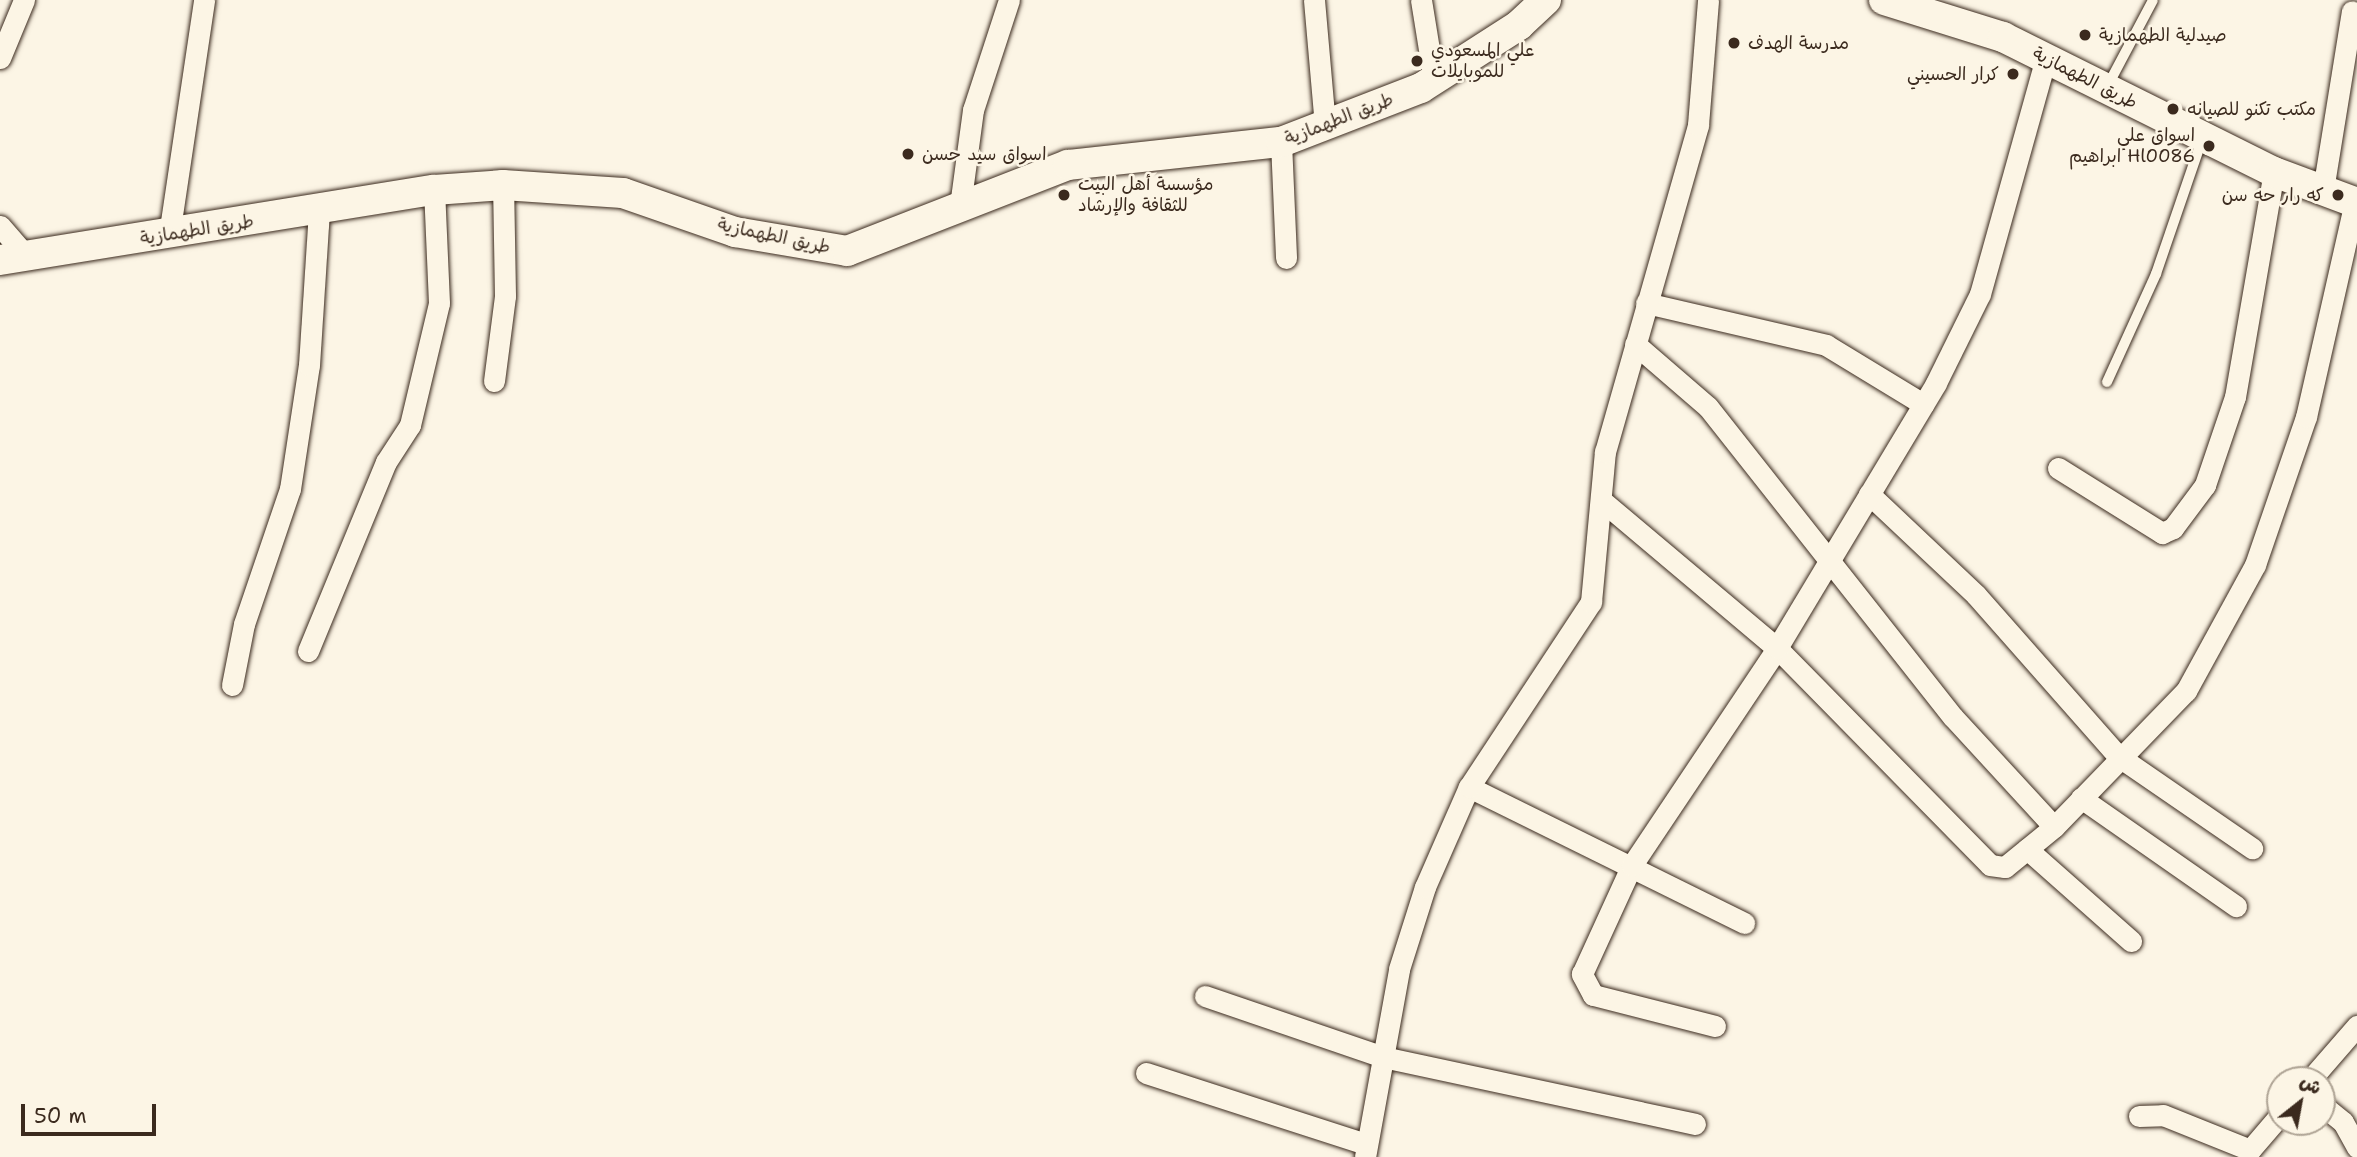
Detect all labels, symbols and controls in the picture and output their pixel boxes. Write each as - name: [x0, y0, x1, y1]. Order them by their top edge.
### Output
- place label: صيدلية الطهمازية: [2099, 24, 2227, 46]
- marker: صيدلية الطهمازية: [2077, 27, 2093, 43]
- place label: مدرسة الهدف: [1748, 32, 1849, 54]
- marker: مدرسة الهدف: [1726, 35, 1742, 51]
- place label: علي المسعودي للموبايلات: [1431, 40, 1535, 82]
- street label: طريق الطهمازية: [2029, 42, 2141, 114]
- marker: علي المسعودي للموبايلات: [1409, 53, 1425, 69]
- place label: كرار الحسيني: [1907, 63, 1999, 85]
- marker: كرار الحسيني: [2005, 66, 2021, 82]
- street label: طريق الطهمازية: [1282, 88, 1396, 150]
- place label: مكتب تكنو للصيانه: [2187, 98, 2316, 120]
- marker: مكتب تكنو للصيانه: [2165, 101, 2181, 117]
- place label: اسواق علي ابراهيم Hl0086: [2069, 125, 2195, 168]
- marker: اسواق علي ابراهيم Hl0086: [2201, 138, 2217, 154]
- place label: اسواق سيد حسن: [922, 143, 1046, 165]
- marker: اسواق سيد حسن: [900, 146, 916, 162]
- place label: مؤسسة أهل البيت للثقافة والإرشاد: [1078, 174, 1213, 216]
- place label: كه رار حه سن: [2222, 184, 2324, 206]
- marker: مؤسسة أهل البيت للثقافة والإرشاد: [1056, 187, 1072, 203]
- marker: كه رار حه سن: [2330, 187, 2346, 203]
- street label: طريق الطهمازية: [139, 210, 255, 250]
- street label: طريق الطهمازية: [716, 214, 832, 258]
- north arrow: [2266, 1066, 2336, 1136]
- text: ش: [2296, 1068, 2326, 1100]
- scale bar: [24, 1090, 159, 1134]
- text: 50 m: [34, 1102, 87, 1130]

